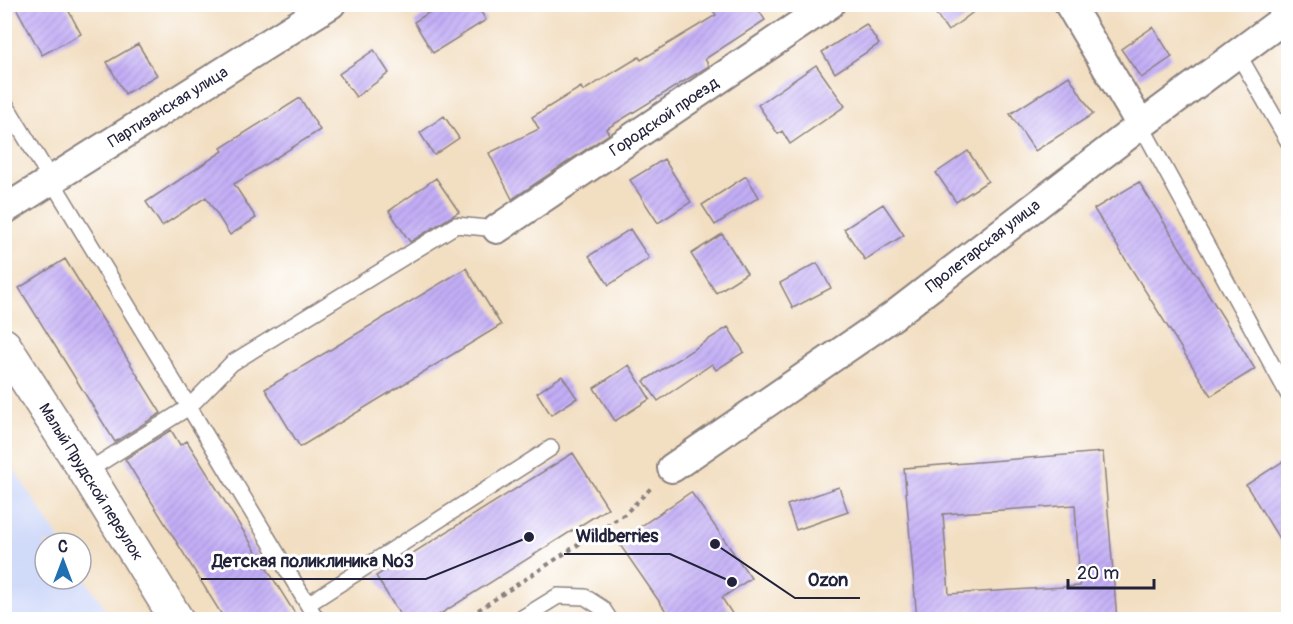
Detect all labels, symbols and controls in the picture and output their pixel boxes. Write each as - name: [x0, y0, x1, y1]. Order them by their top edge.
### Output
- street label: Партизанская улица: [104, 62, 232, 152]
- street label: Городской проезд: [606, 73, 723, 161]
- street label: Пролетарская улица: [922, 195, 1044, 297]
- street label: Малый Прудской переулок: [34, 399, 148, 565]
- callout: Wildberries: [564, 518, 670, 554]
- text: Wildberries: [576, 525, 659, 548]
- north arrow: [33, 531, 93, 591]
- text: С: [58, 537, 68, 557]
- callout: Детская поликлиника №3: [201, 543, 426, 579]
- text: Детская поликлиника №3: [211, 550, 414, 573]
- scale bar: [1068, 552, 1154, 590]
- callout: Ozon: [795, 562, 860, 598]
- text: 20 m: [1077, 562, 1119, 585]
- text: Ozon: [808, 569, 848, 592]

